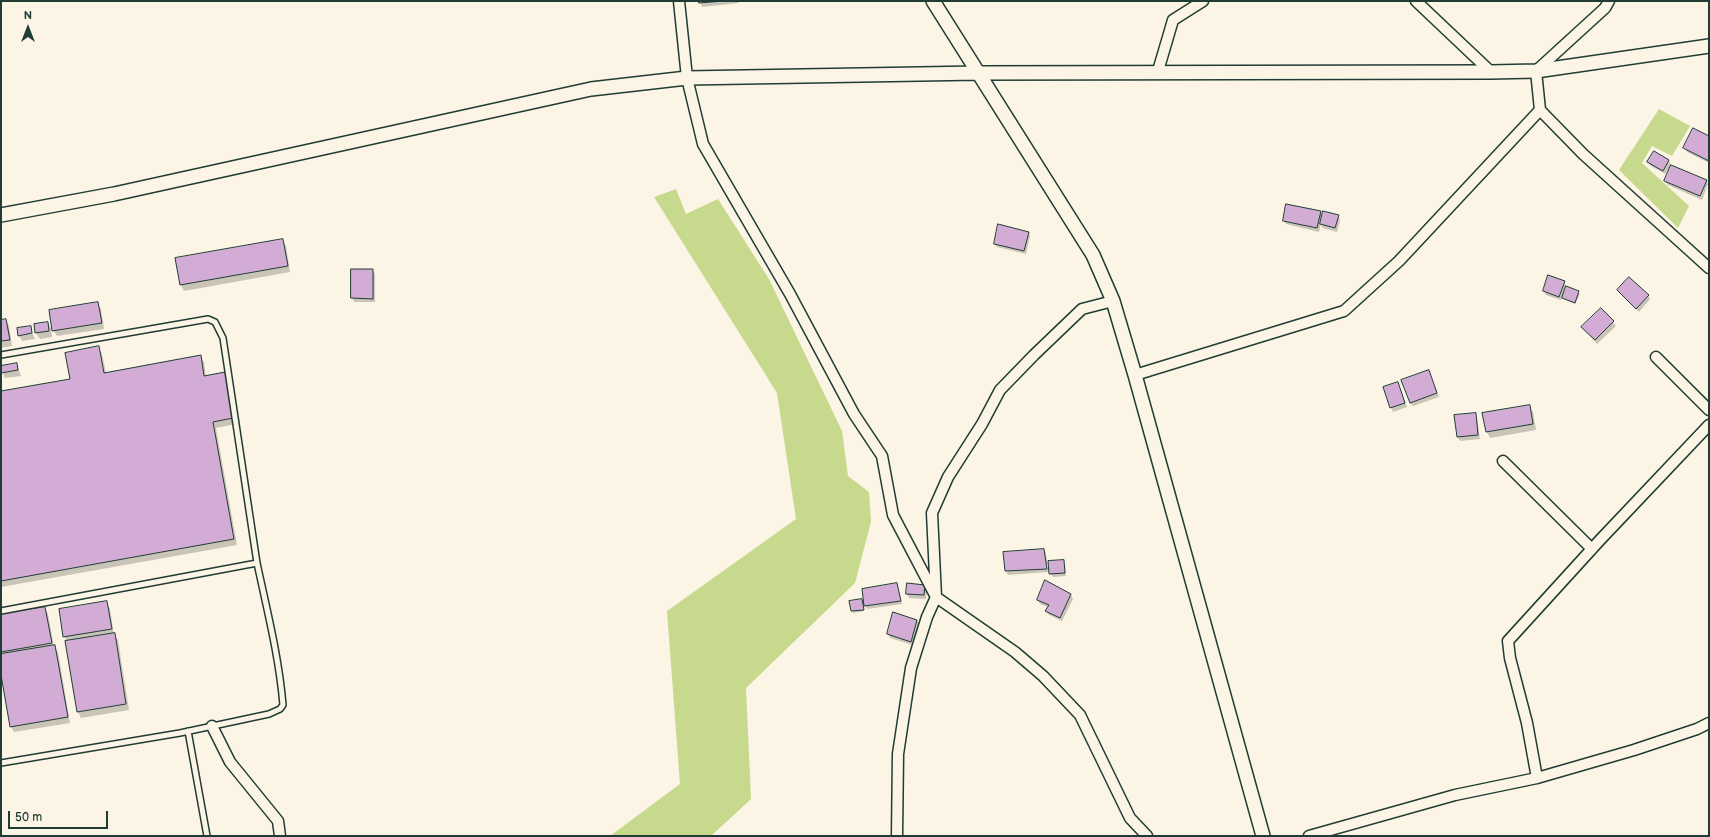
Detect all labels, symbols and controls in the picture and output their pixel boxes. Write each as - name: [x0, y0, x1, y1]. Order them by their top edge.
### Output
- north arrow: [8, 8, 48, 48]
- text: N: [24, 9, 32, 22]
- scale bar: [10, 803, 110, 829]
- text: 50 m: [15, 810, 42, 825]

